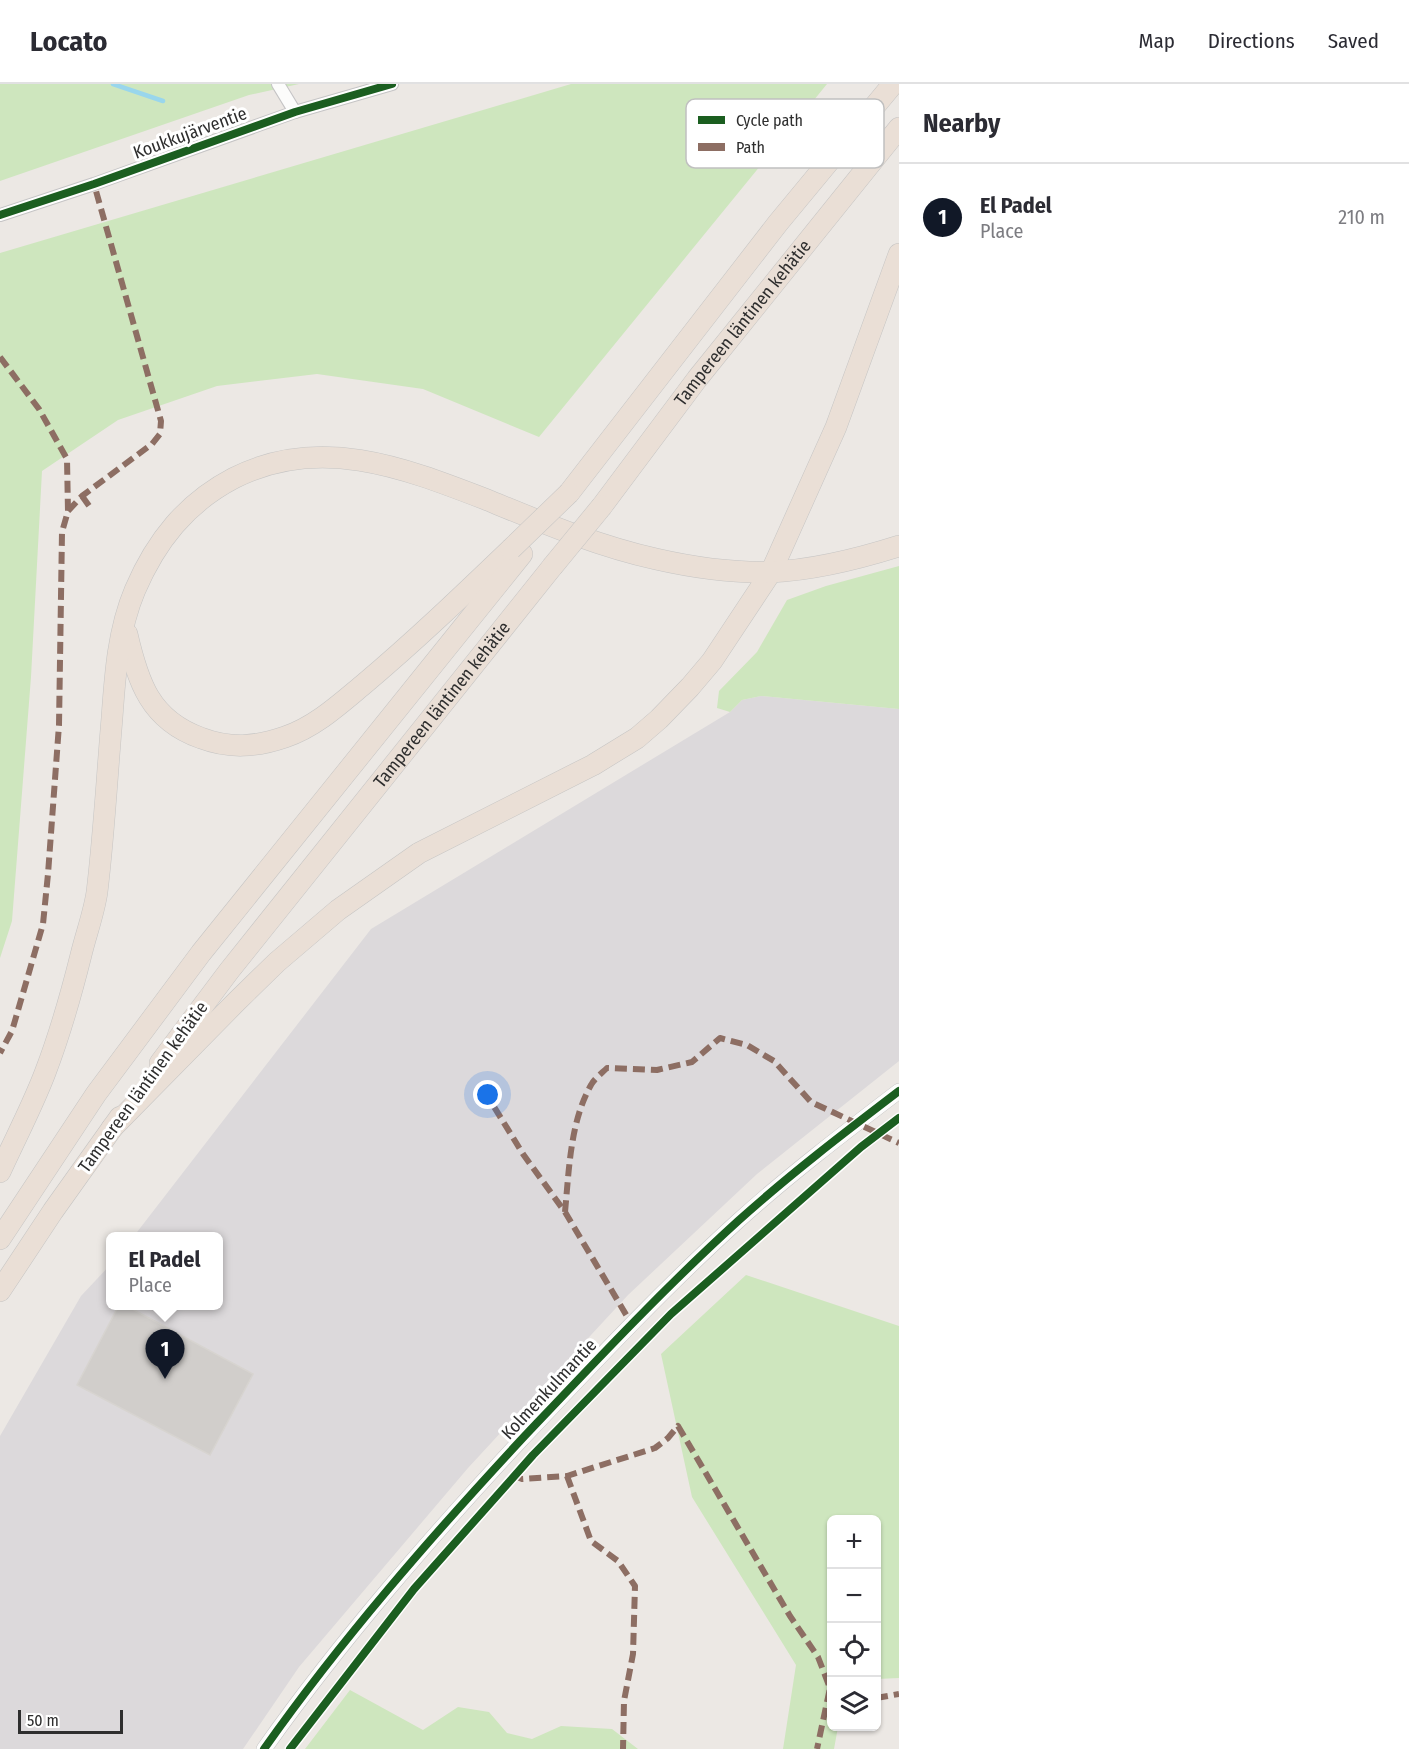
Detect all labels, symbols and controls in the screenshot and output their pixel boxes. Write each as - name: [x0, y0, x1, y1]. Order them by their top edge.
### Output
- text: Locato: [30, 25, 108, 58]
- text: Map: [1138, 28, 1175, 54]
- text: Directions: [1208, 28, 1295, 54]
- text: Saved: [1328, 28, 1379, 54]
- legend: [686, 99, 884, 168]
- street label: Koukkujärventie: [130, 102, 250, 164]
- text: Nearby: [923, 108, 1000, 139]
- text: Cycle path: [736, 111, 803, 130]
- text: Path: [736, 138, 765, 157]
- text: El Padel: [980, 192, 1052, 219]
- text: 1: [938, 205, 947, 229]
- text: 210 m: [1338, 205, 1385, 229]
- text: Place: [980, 219, 1023, 243]
- street label: Tampereen läntinen kehätie: [670, 235, 816, 410]
- street label: Tampereen läntinen kehätie: [369, 617, 515, 792]
- street label: Tampereen läntinen kehätie: [74, 997, 213, 1177]
- your location: [473, 1080, 502, 1109]
- popup: [106, 1232, 223, 1310]
- text: El Padel: [129, 1246, 200, 1273]
- text: Place: [129, 1273, 172, 1297]
- pin: 1: [146, 1330, 184, 1379]
- street label: Kolmenkulmantie: [497, 1334, 601, 1444]
- map controls: [827, 1515, 881, 1731]
- button: +: [827, 1515, 881, 1569]
- button: −: [827, 1569, 881, 1623]
- button: locate: [827, 1623, 881, 1677]
- button: layers: [827, 1677, 881, 1731]
- scale bar: [18, 1707, 123, 1734]
- text: 50 m: [27, 1711, 59, 1730]

